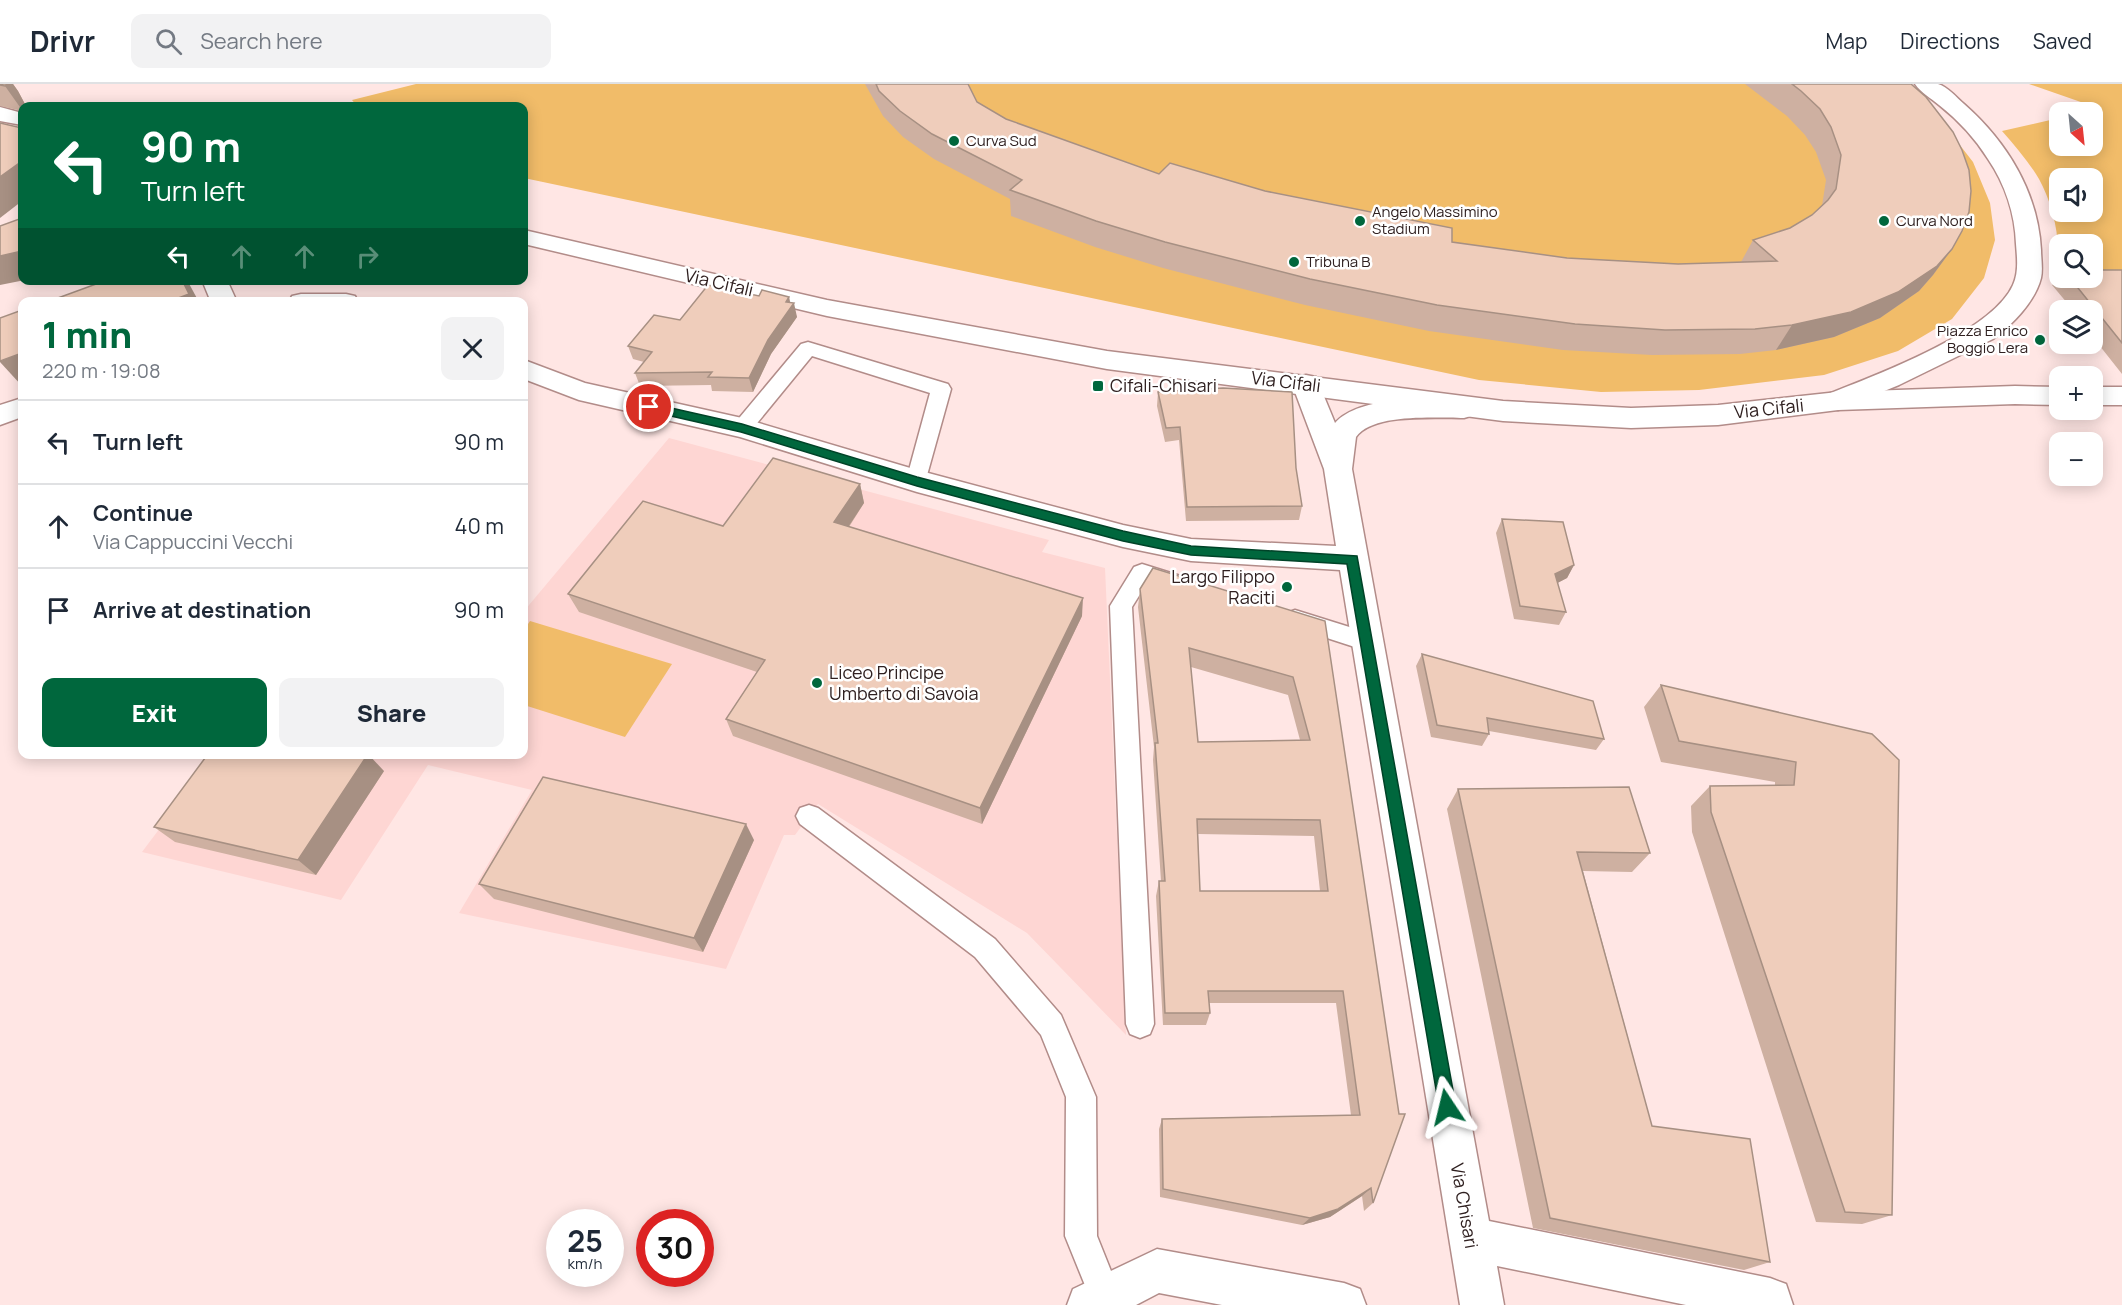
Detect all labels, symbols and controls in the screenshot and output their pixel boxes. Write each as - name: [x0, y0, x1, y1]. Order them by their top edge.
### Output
- search box: [131, 14, 551, 68]
- text: Drivr: [30, 22, 95, 60]
- icon: search: [152, 25, 185, 58]
- text: Search here: [200, 26, 323, 56]
- text: Map: [1826, 27, 1867, 55]
- text: Directions: [1900, 27, 2000, 55]
- text: Saved: [2033, 27, 2092, 55]
- north arrow: [2049, 102, 2103, 156]
- map controls: [2049, 102, 2103, 486]
- text: 90 m: [141, 117, 241, 175]
- icon: left: [42, 126, 120, 204]
- place label: Curva Sud: [966, 130, 1037, 151]
- marker: Curva Sud: [947, 134, 961, 148]
- button: sound: [2049, 168, 2103, 222]
- text: Turn left: [141, 172, 245, 209]
- place label: Angelo Massimino Stadium: [1372, 201, 1498, 239]
- place label: Curva Nord: [1896, 210, 1973, 231]
- marker: Angelo Massimino Stadium: [1353, 214, 1367, 228]
- marker: Curva Nord: [1877, 214, 1891, 228]
- button: search: [2049, 234, 2103, 288]
- icon: left: [162, 240, 195, 273]
- icon: ahead: [225, 240, 258, 273]
- icon: ahead: [288, 240, 321, 273]
- icon: right: [351, 240, 384, 273]
- place label: Tribuna B: [1306, 251, 1370, 272]
- marker: Tribuna B: [1287, 255, 1301, 269]
- street label: Via Cifali: [682, 262, 756, 302]
- button: layers: [2049, 300, 2103, 354]
- text: 1 min: [42, 310, 132, 359]
- button: close: [441, 317, 504, 380]
- place label: Piazza Enrico Boggio Lera: [1937, 320, 2028, 358]
- marker: Piazza Enrico Boggio Lera: [2033, 333, 2047, 347]
- text: 220 m · 19:08: [42, 357, 161, 384]
- street label: Via Cifali: [1250, 365, 1322, 397]
- button: +: [2049, 366, 2103, 420]
- place label: Cifali-Chisari: [1110, 373, 1217, 397]
- marker: Cifali-Chisari: [1091, 379, 1105, 393]
- pin: [623, 381, 674, 432]
- icon: arrive: [632, 390, 665, 423]
- street label: Via Cifali: [1733, 392, 1805, 424]
- icon: left: [42, 426, 75, 459]
- text: Turn left: [93, 427, 183, 457]
- text: 90 m: [454, 427, 504, 457]
- button: −: [2049, 432, 2103, 486]
- text: Continue: [93, 498, 193, 528]
- icon: ahead: [42, 510, 75, 543]
- text: 40 m: [455, 511, 504, 541]
- text: Via Cappuccini Vecchi: [93, 528, 293, 555]
- place label: Largo Filippo Raciti: [1171, 564, 1275, 609]
- marker: Largo Filippo Raciti: [1280, 580, 1294, 594]
- icon: arrive: [42, 594, 75, 627]
- text: Arrive at destination: [93, 595, 311, 625]
- text: 90 m: [454, 595, 504, 625]
- place label: Liceo Principe Umberto di Savoia: [829, 660, 979, 705]
- marker: Liceo Principe Umberto di Savoia: [810, 676, 824, 690]
- button: Exit: [42, 678, 267, 747]
- button: Share: [279, 678, 504, 747]
- position arrow: [1415, 1075, 1479, 1139]
- street label: Via Chisari: [1446, 1161, 1484, 1250]
- speed limit sign: 30: [636, 1209, 714, 1287]
- text: 25: [567, 1220, 603, 1261]
- text: km/h: [568, 1253, 602, 1274]

